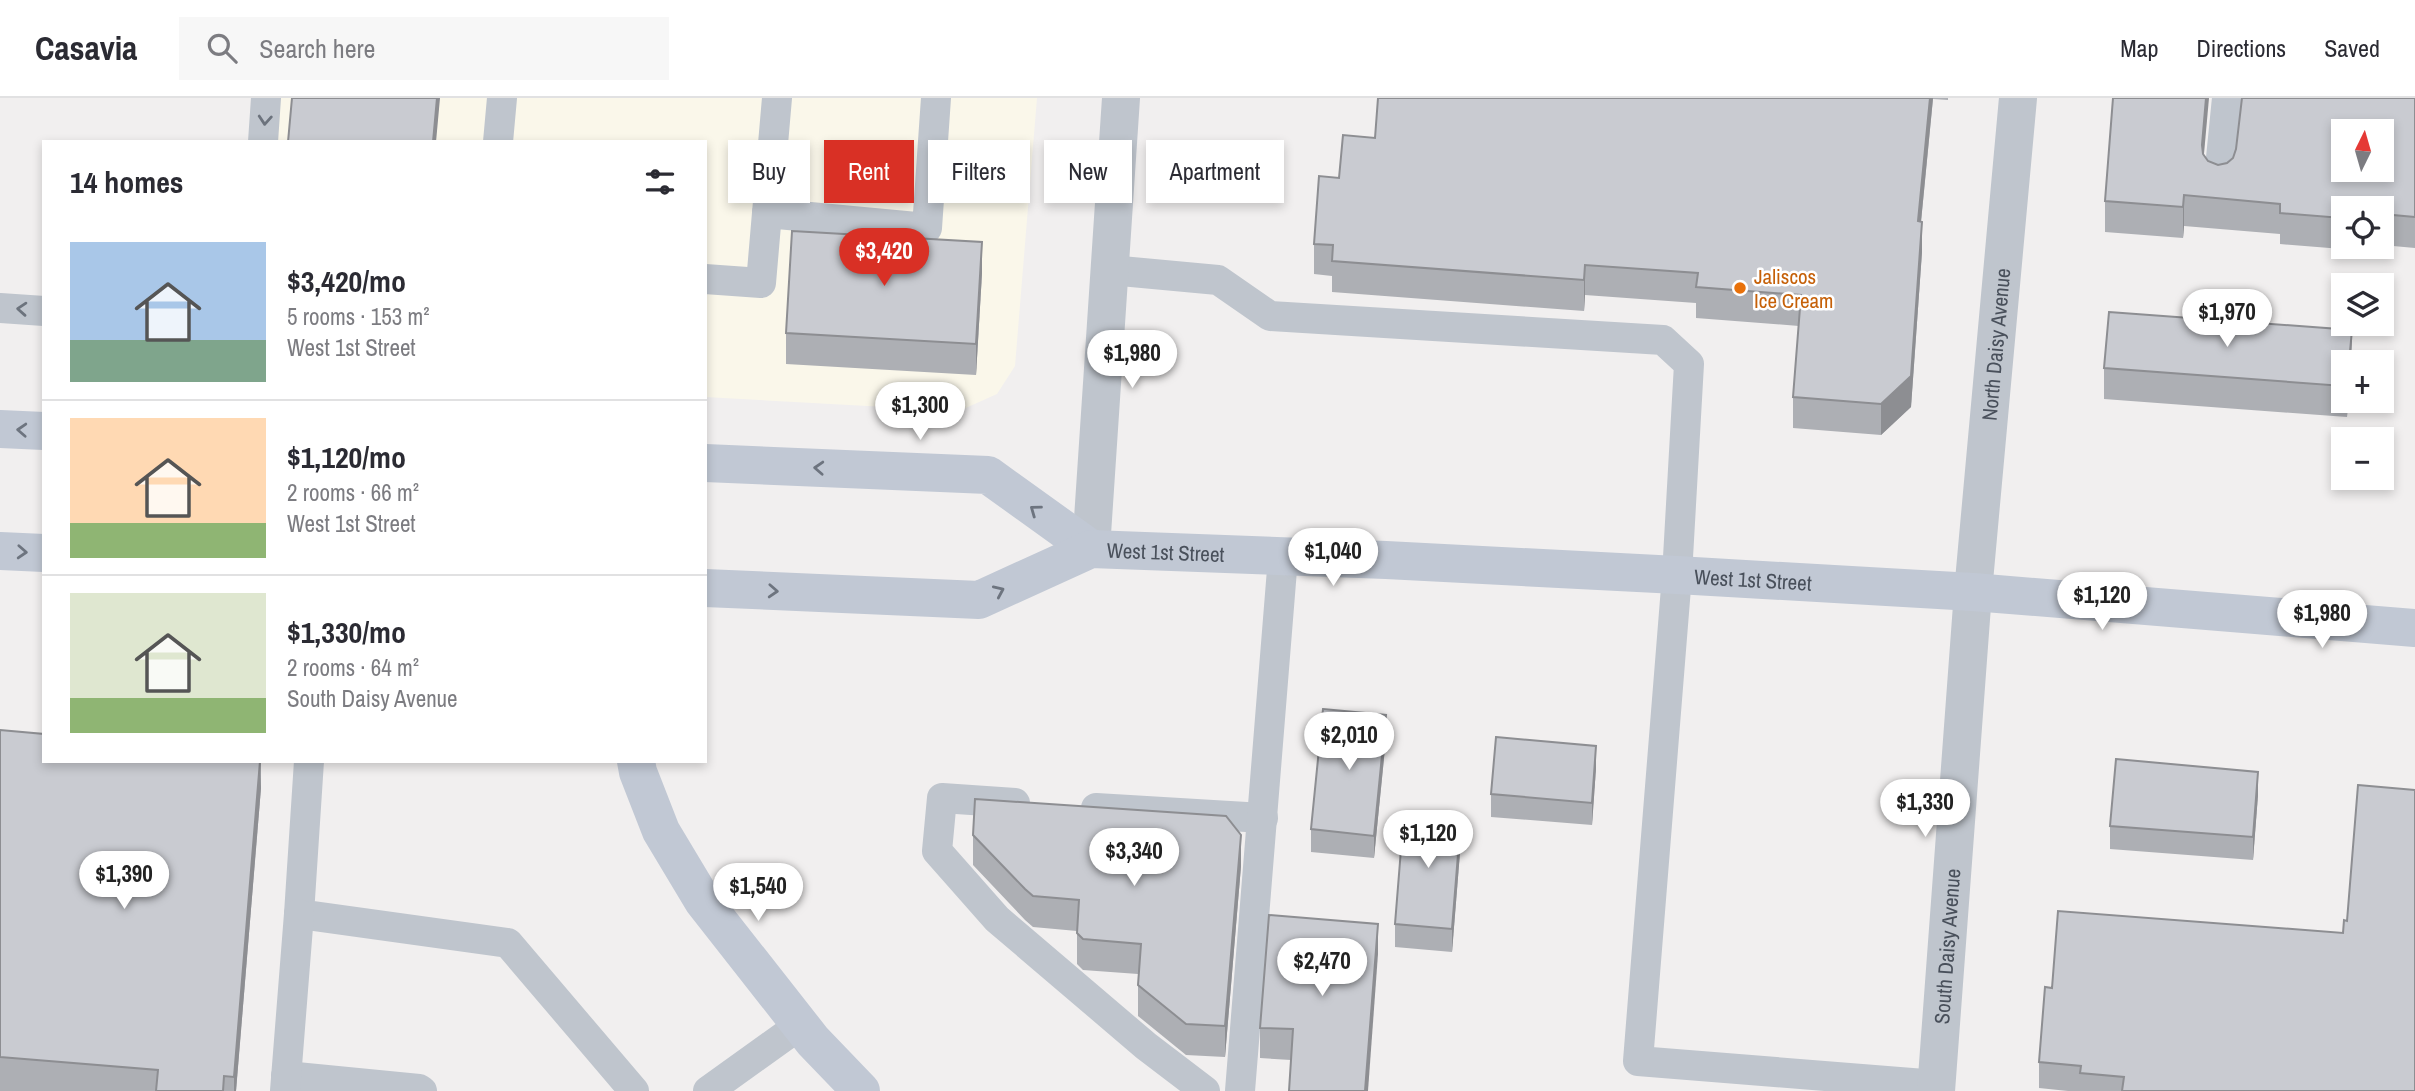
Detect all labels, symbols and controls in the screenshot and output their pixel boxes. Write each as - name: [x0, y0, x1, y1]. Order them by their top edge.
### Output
- search box: [179, 17, 669, 80]
- text: Casavia: [35, 26, 137, 70]
- icon: search: [203, 29, 241, 67]
- text: Search here: [259, 31, 375, 66]
- text: Map: [2120, 32, 2158, 64]
- text: Directions: [2196, 32, 2286, 64]
- text: Saved: [2324, 32, 2380, 64]
- one-way arrow: [258, 115, 273, 126]
- north arrow: [2331, 119, 2394, 182]
- map controls: [2331, 119, 2394, 490]
- chip: Buy: [728, 140, 810, 203]
- chip: Rent: [824, 140, 914, 203]
- chip: Filters: [928, 140, 1030, 203]
- chip: New: [1044, 140, 1132, 203]
- chip: Apartment: [1146, 140, 1284, 203]
- text: 14 homes: [70, 162, 184, 202]
- icon: filters: [641, 163, 679, 201]
- button: locate: [2331, 196, 2394, 259]
- pin: $3,420: [827, 228, 941, 288]
- text: $3,420: [855, 235, 913, 266]
- text: $3,420/mo: [287, 261, 406, 301]
- place label: Jaliscos Ice Cream: [1754, 262, 1833, 315]
- street label: North Daisy Avenue: [1974, 267, 2017, 422]
- icon: home: [126, 270, 210, 354]
- button: layers: [2331, 273, 2394, 336]
- marker: Jaliscos Ice Cream: [1732, 280, 1748, 296]
- pin: $1,970: [2170, 289, 2284, 349]
- text: $1,970: [2198, 296, 2256, 327]
- text: 5 rooms · 153 m²: [287, 301, 430, 332]
- one-way arrow: [16, 302, 27, 317]
- pin: $1,980: [1075, 330, 1189, 390]
- text: West 1st Street: [287, 332, 416, 363]
- text: $1,980: [1103, 337, 1161, 368]
- button: +: [2331, 350, 2394, 413]
- pin: $1,300: [863, 382, 977, 442]
- text: $1,300: [891, 389, 949, 420]
- one-way arrow: [16, 423, 27, 438]
- button: −: [2331, 427, 2394, 490]
- text: $1,120/mo: [287, 437, 406, 477]
- icon: home: [126, 446, 210, 530]
- one-way arrow: [813, 460, 824, 475]
- text: 2 rooms · 66 m²: [287, 477, 419, 508]
- one-way arrow: [1031, 505, 1043, 518]
- text: West 1st Street: [287, 508, 416, 539]
- pin: $1,040: [1276, 528, 1390, 588]
- street label: West 1st Street: [1106, 535, 1225, 568]
- text: $1,040: [1304, 535, 1362, 566]
- one-way arrow: [17, 544, 28, 559]
- street label: West 1st Street: [1693, 562, 1813, 597]
- pin: $1,120: [2045, 573, 2159, 632]
- text: $1,120: [2073, 579, 2131, 610]
- one-way arrow: [768, 583, 779, 598]
- one-way arrow: [992, 585, 1004, 599]
- pin: $1,980: [2265, 590, 2379, 650]
- text: $1,980: [2293, 597, 2351, 628]
- text: $1,330/mo: [287, 612, 406, 652]
- icon: home: [126, 621, 210, 705]
- text: 2 rooms · 64 m²: [287, 652, 419, 683]
- text: South Daisy Avenue: [287, 683, 458, 714]
- pin: $2,010: [1292, 712, 1406, 772]
- text: $2,010: [1320, 719, 1378, 750]
- pin: $1,330: [1868, 780, 1982, 839]
- text: $1,330: [1896, 786, 1954, 817]
- pin: $1,120: [1371, 810, 1485, 870]
- text: $1,120: [1399, 817, 1457, 848]
- pin: $3,340: [1077, 828, 1191, 888]
- text: $3,340: [1105, 835, 1163, 866]
- pin: $1,390: [67, 852, 181, 911]
- text: $1,390: [95, 858, 153, 889]
- pin: $1,540: [701, 864, 815, 923]
- street label: South Daisy Avenue: [1926, 868, 1967, 1025]
- text: $1,540: [729, 870, 787, 901]
- pin: $2,470: [1265, 939, 1379, 998]
- text: $2,470: [1293, 945, 1351, 976]

